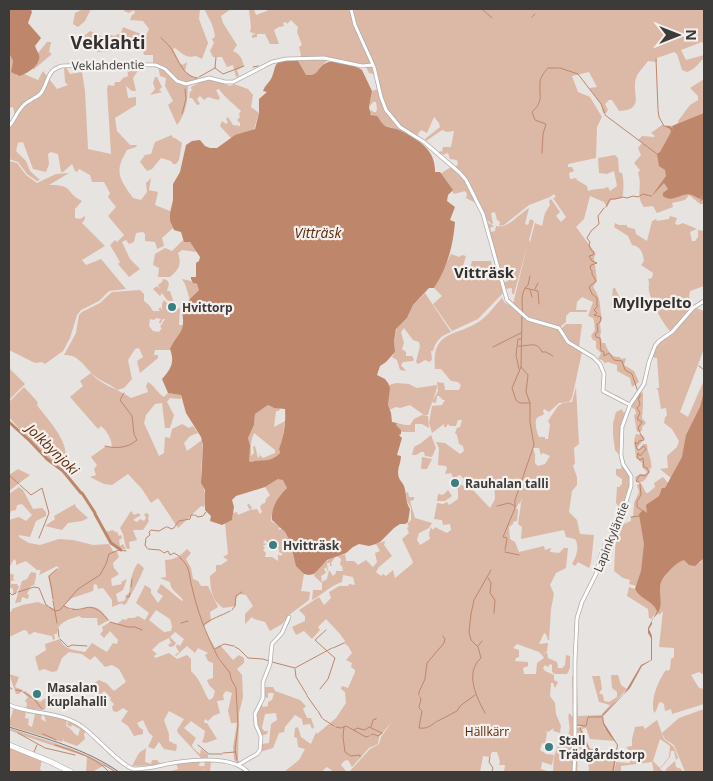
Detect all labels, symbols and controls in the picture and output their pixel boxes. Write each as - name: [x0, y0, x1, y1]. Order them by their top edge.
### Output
- north arrow: [653, 10, 703, 60]
- text: N: [682, 29, 701, 41]
- district label: Veklahti: [71, 30, 146, 54]
- street label: Veklahdentie: [71, 56, 145, 74]
- water label: Vitträsk: [295, 223, 343, 242]
- district label: Vitträsk: [454, 262, 515, 282]
- district label: Myllypelto: [612, 292, 692, 312]
- place label: Hvittorp: [182, 299, 233, 316]
- marker: Hvittorp: [166, 301, 178, 313]
- water label: Jolkbynjoki: [20, 417, 84, 479]
- place label: Rauhalan talli: [465, 475, 549, 492]
- marker: Rauhalan talli: [449, 477, 461, 489]
- street label: Lapinkyläntie: [589, 499, 633, 575]
- place label: Hvitträsk: [283, 537, 340, 554]
- marker: Hvitträsk: [267, 539, 279, 551]
- place label: Masalan kuplahalli: [47, 679, 107, 710]
- marker: Masalan kuplahalli: [31, 688, 43, 700]
- park label: Hällkärr: [465, 723, 509, 740]
- place label: Stall Trädgårdstorp: [559, 732, 645, 763]
- marker: Stall Trädgårdstorp: [543, 741, 555, 753]

